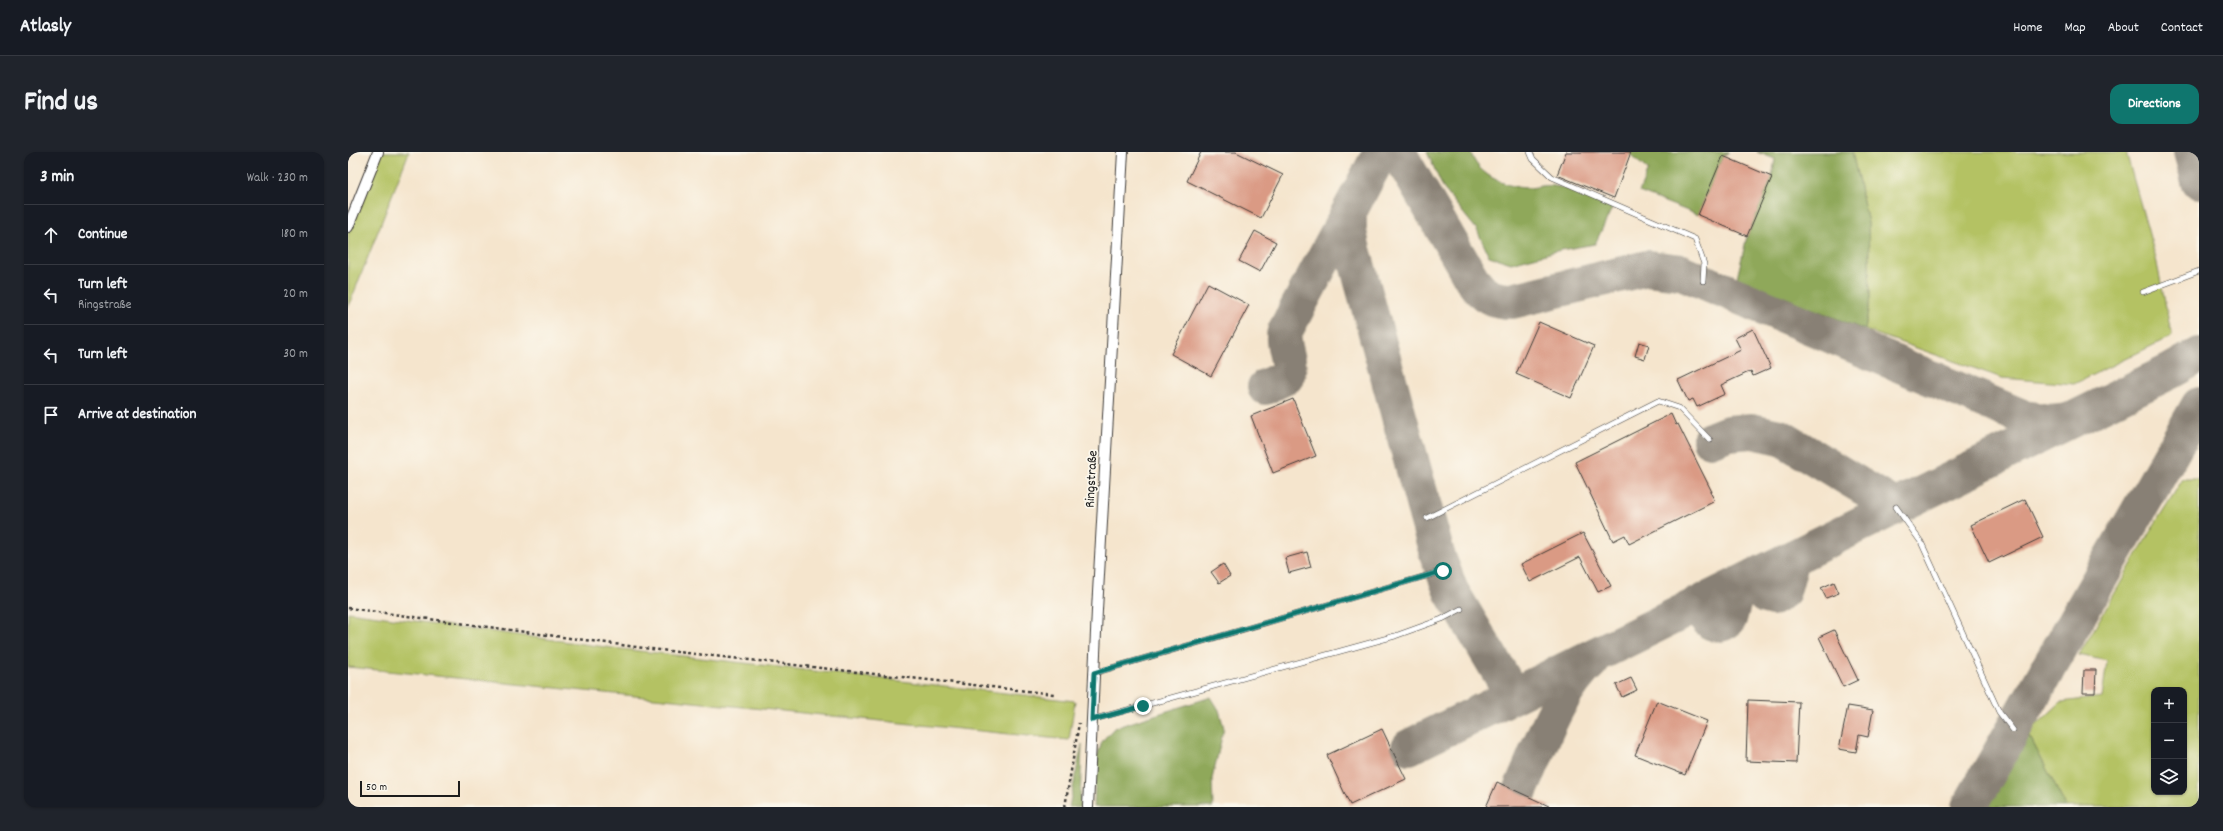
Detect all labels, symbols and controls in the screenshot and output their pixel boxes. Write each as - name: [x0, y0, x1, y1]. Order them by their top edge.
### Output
- text: Atlasly: [20, 14, 71, 41]
- text: Home: [2013, 18, 2042, 38]
- text: Map: [2064, 18, 2086, 38]
- text: About: [2108, 18, 2139, 38]
- text: Contact: [2161, 18, 2203, 38]
- text: Find us: [24, 84, 98, 124]
- button: Directions: [2110, 84, 2199, 124]
- text: 3 min: [40, 166, 74, 190]
- text: Walk · 230 m: [247, 169, 308, 188]
- icon: ahead: [40, 224, 62, 246]
- text: Continue: [78, 224, 127, 246]
- text: 180 m: [281, 225, 308, 244]
- text: Turn left: [78, 274, 127, 296]
- icon: left: [40, 284, 62, 306]
- text: 20 m: [283, 285, 308, 304]
- text: Ringstraße: [78, 296, 132, 315]
- icon: left: [40, 344, 62, 366]
- text: Turn left: [78, 344, 127, 366]
- text: 30 m: [283, 345, 308, 364]
- icon: arrive: [40, 404, 62, 426]
- text: Arrive at destination: [78, 404, 196, 426]
- street label: Ringstraße: [1081, 450, 1103, 508]
- route start: [1434, 562, 1452, 580]
- map controls: [2151, 687, 2187, 795]
- button: +: [2151, 687, 2187, 723]
- route end: [1134, 697, 1152, 715]
- button: −: [2151, 723, 2187, 759]
- button: layers: [2151, 759, 2187, 795]
- scale bar: [360, 779, 460, 798]
- text: 50 m: [366, 780, 387, 796]

